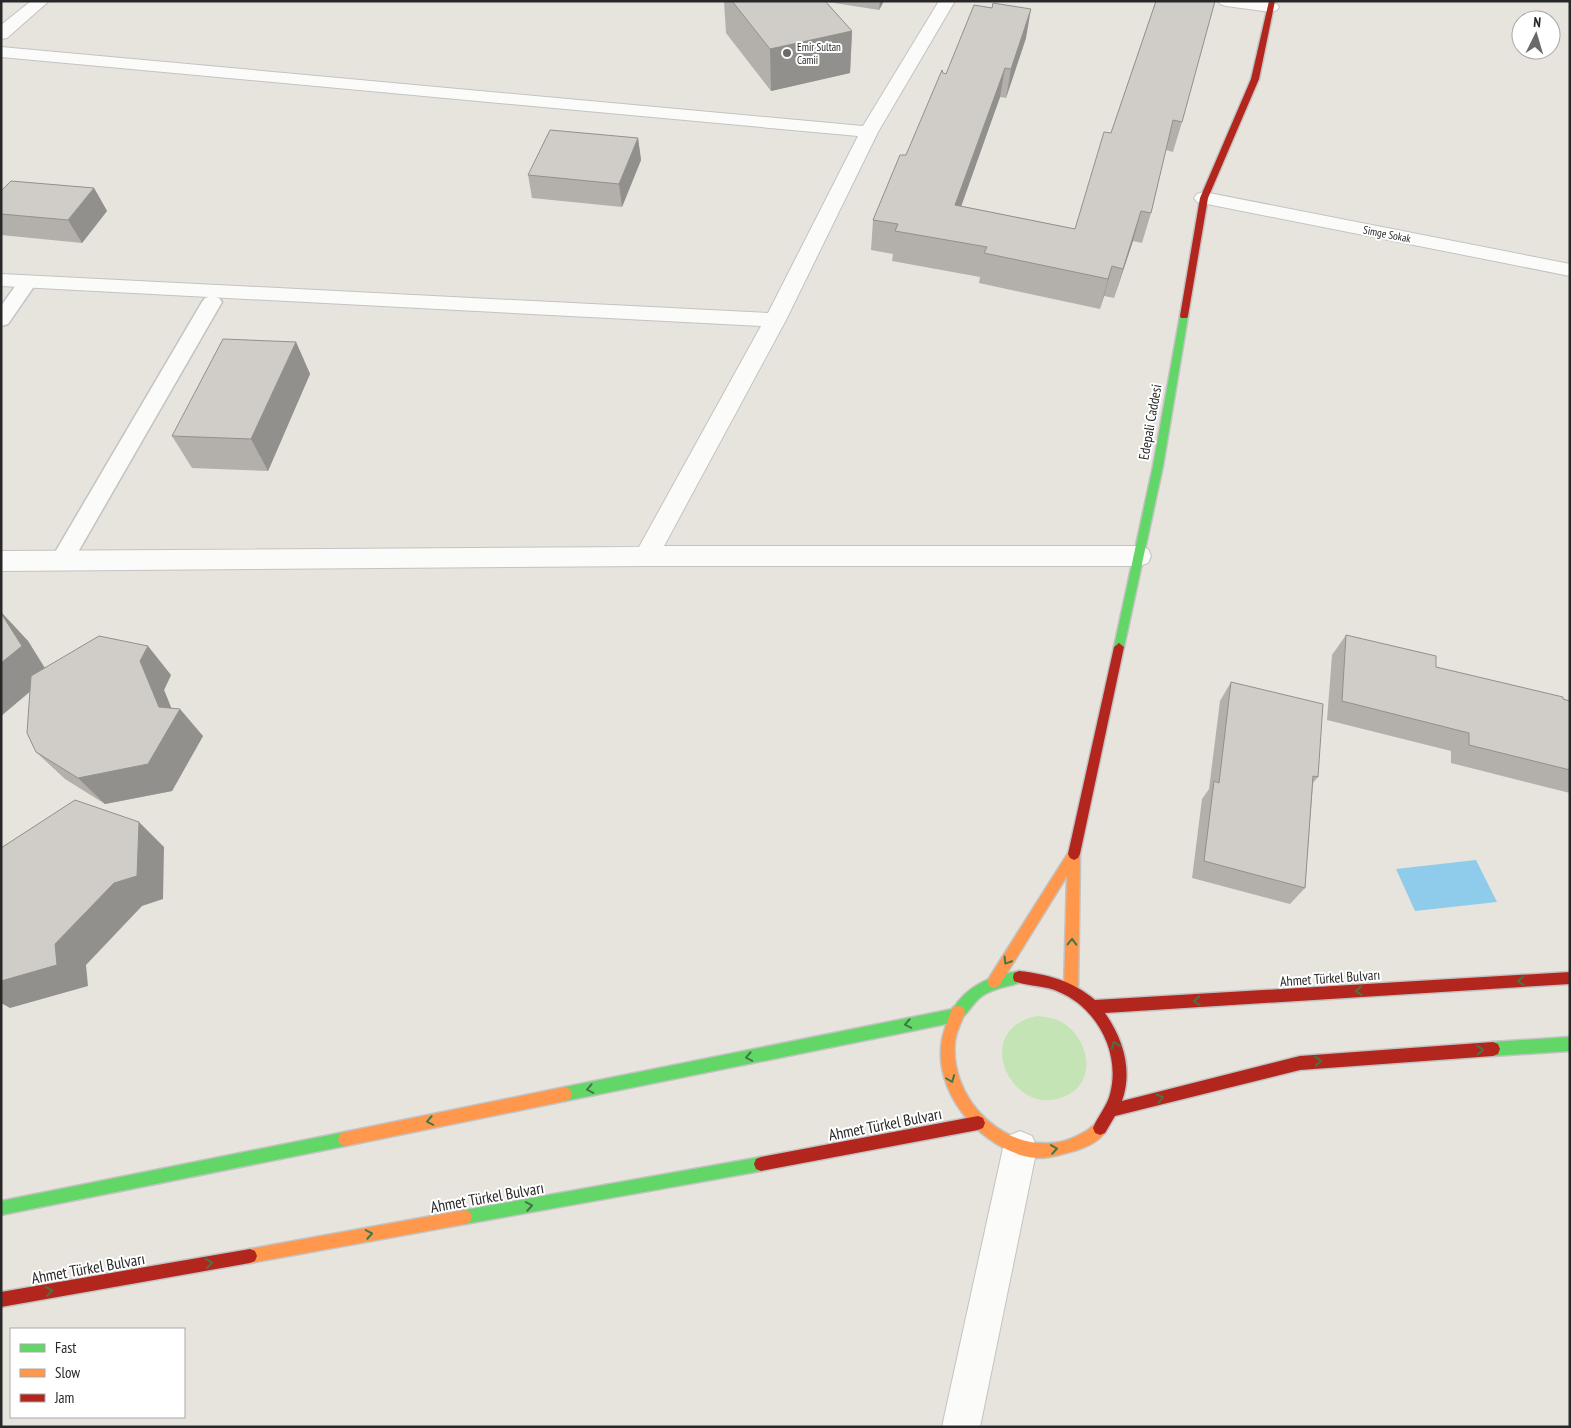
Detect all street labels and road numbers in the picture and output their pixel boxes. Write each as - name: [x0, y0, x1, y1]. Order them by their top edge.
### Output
- street label: Simge Sokak: [1362, 223, 1413, 246]
- street label: Edepali Caddesi: [1135, 383, 1165, 461]
- street label: Ahmet Türkel Bulvarı: [1279, 966, 1381, 990]
- street label: Ahmet Türkel Bulvarı: [827, 1103, 943, 1145]
- street label: Ahmet Türkel Bulvarı: [429, 1177, 545, 1217]
- street label: Ahmet Türkel Bulvarı: [30, 1248, 146, 1288]

